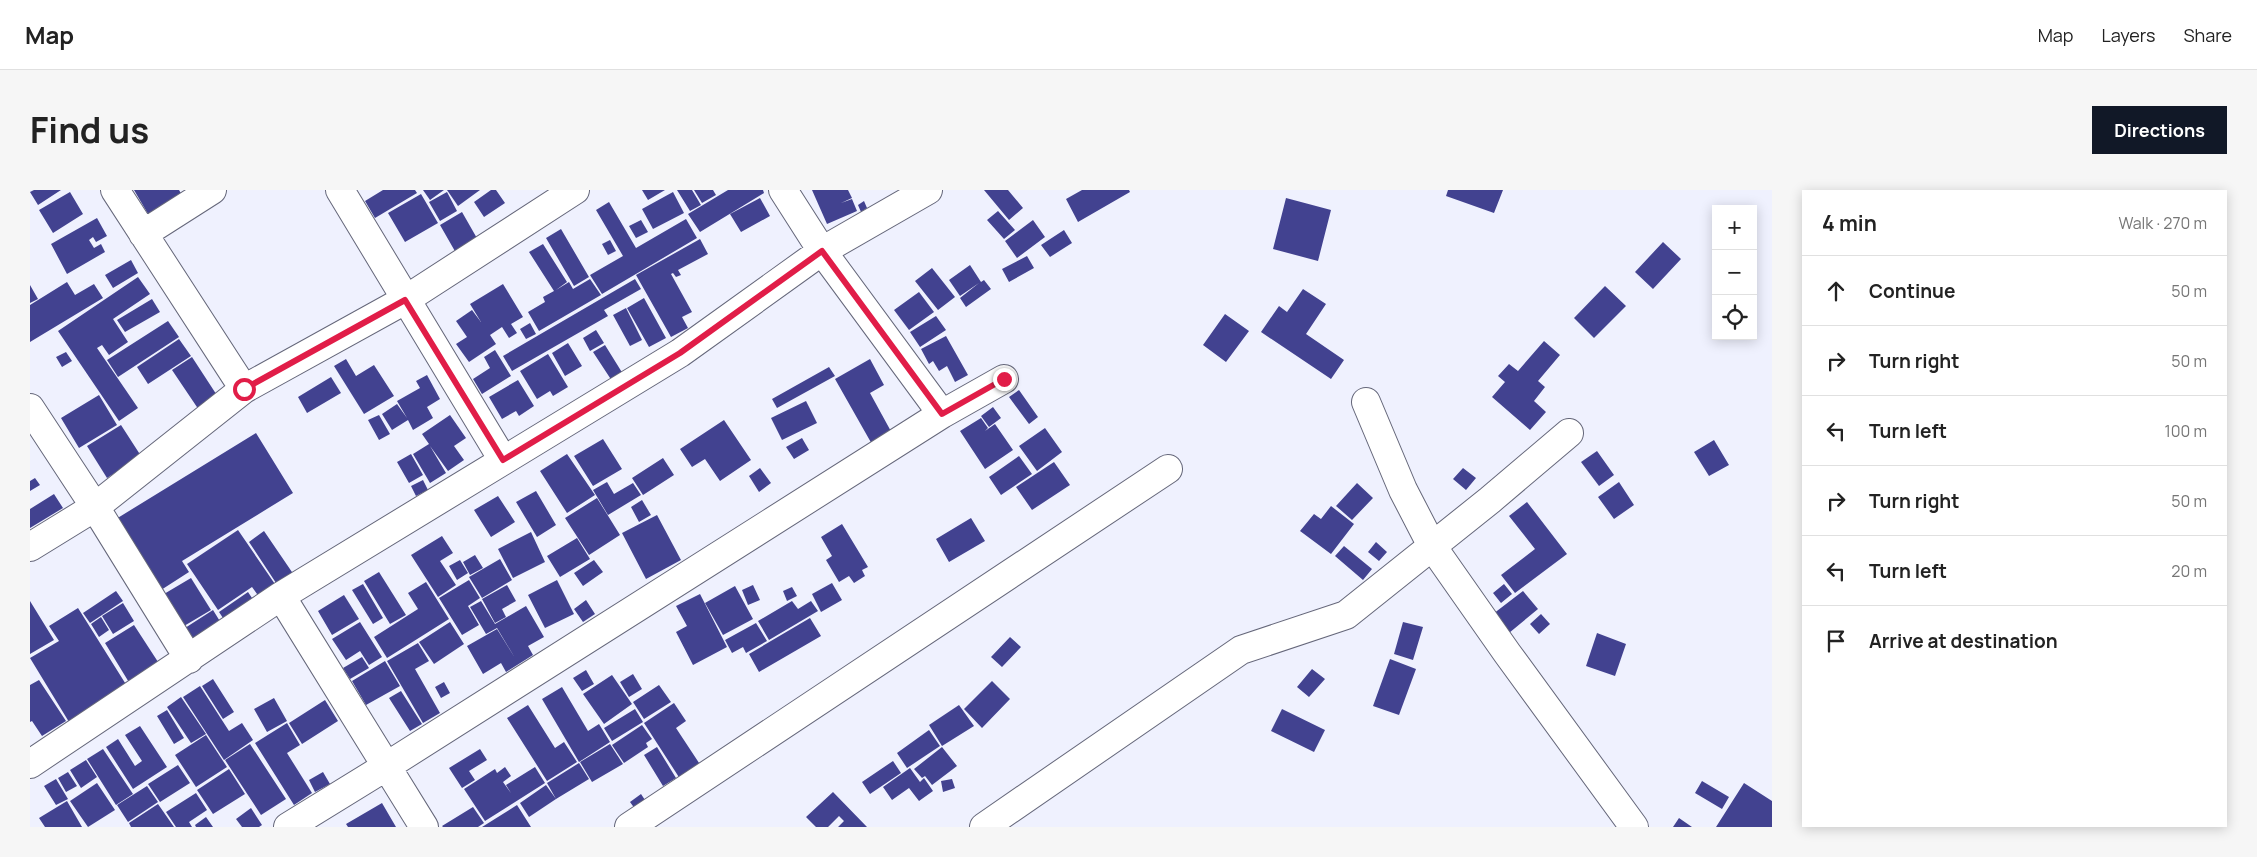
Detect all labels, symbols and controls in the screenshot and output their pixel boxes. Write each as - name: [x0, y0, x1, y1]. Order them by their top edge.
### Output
- text: Map: [25, 18, 74, 51]
- text: Map: [2038, 23, 2073, 47]
- text: Layers: [2101, 23, 2155, 47]
- text: Share: [2183, 23, 2232, 47]
- text: Find us: [30, 106, 149, 154]
- button: Directions: [2092, 106, 2227, 154]
- map controls: [1712, 205, 1757, 340]
- button: +: [1712, 205, 1757, 250]
- text: 4 min: [1822, 209, 1877, 237]
- text: Walk · 270 m: [2118, 212, 2207, 234]
- button: −: [1712, 250, 1757, 295]
- icon: ahead: [1822, 277, 1850, 305]
- text: Continue: [1869, 278, 1955, 304]
- text: 50 m: [2171, 280, 2207, 302]
- button: locate: [1712, 295, 1757, 340]
- icon: right: [1822, 347, 1850, 375]
- text: Turn right: [1869, 348, 1959, 374]
- text: 50 m: [2171, 350, 2207, 372]
- route end: [993, 368, 1016, 391]
- route start: [233, 378, 256, 401]
- icon: left: [1822, 417, 1850, 445]
- text: Turn left: [1869, 418, 1947, 444]
- text: 100 m: [2164, 420, 2207, 442]
- icon: right: [1822, 487, 1850, 515]
- text: Turn right: [1869, 488, 1959, 514]
- text: 50 m: [2171, 490, 2207, 512]
- icon: left: [1822, 557, 1850, 585]
- text: Turn left: [1869, 558, 1947, 584]
- text: 20 m: [2171, 560, 2207, 582]
- icon: arrive: [1822, 627, 1850, 655]
- text: Arrive at destination: [1869, 628, 2058, 654]

